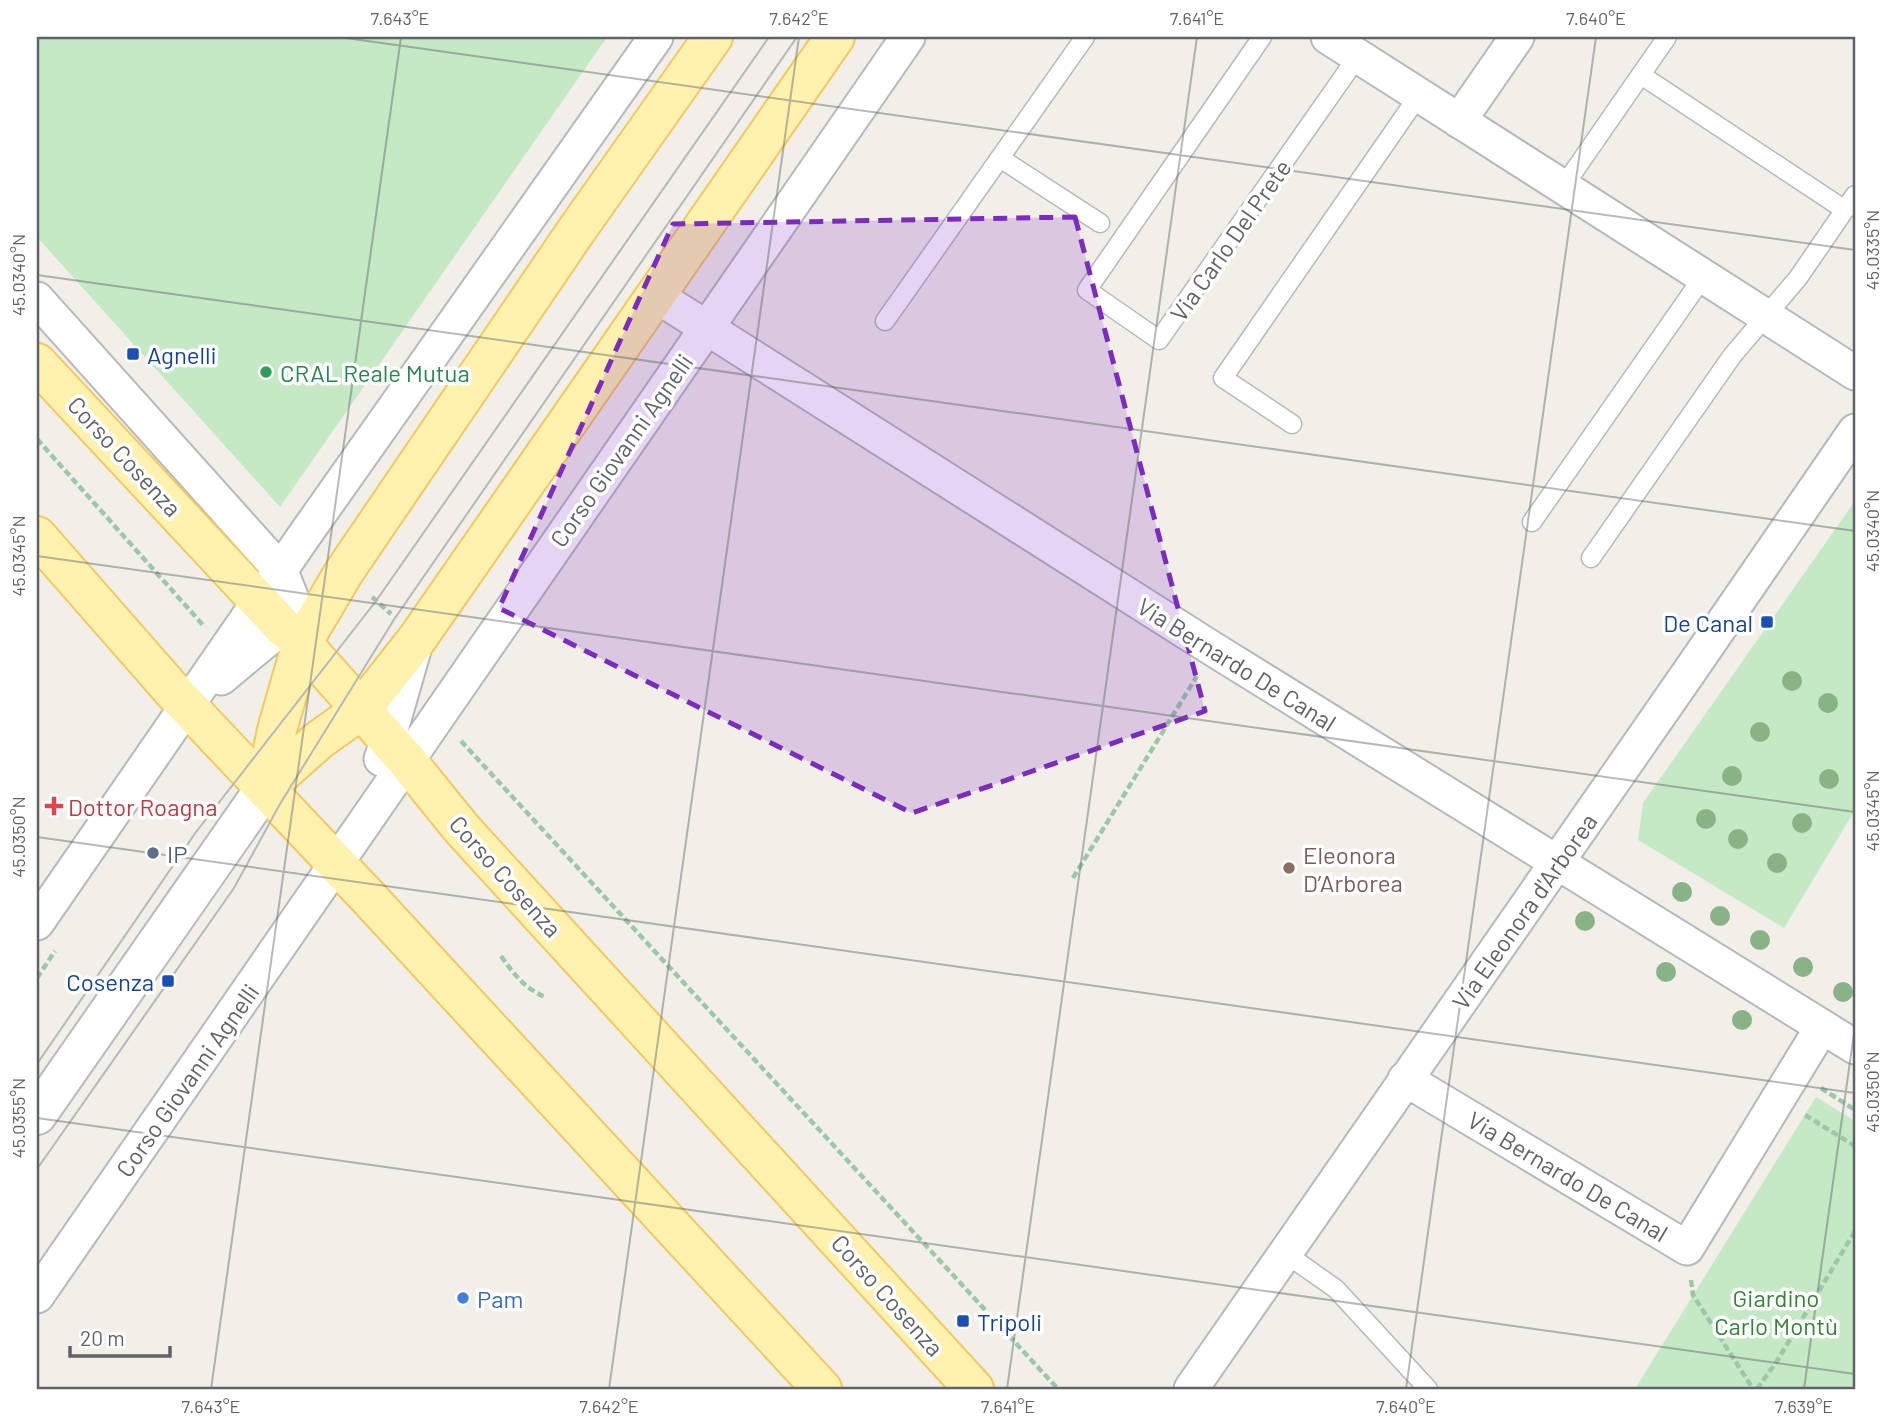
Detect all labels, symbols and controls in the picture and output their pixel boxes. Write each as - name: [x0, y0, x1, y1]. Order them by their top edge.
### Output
- text: 7.643°E: [371, 7, 429, 29]
- text: 7.642°E: [769, 7, 829, 29]
- text: 7.641°E: [1170, 7, 1224, 29]
- text: 7.640°E: [1566, 7, 1626, 29]
- street label: Via Carlo Del Prete: [1163, 154, 1297, 326]
- text: 45.0335°N: [1861, 210, 1883, 290]
- text: 45.0340°N: [7, 234, 29, 316]
- place label: Agnelli: [147, 340, 217, 369]
- marker: Agnelli: [125, 346, 141, 362]
- street label: Corso Giovanni Agnelli: [543, 348, 699, 552]
- place label: CRAL Reale Mutua: [280, 358, 470, 387]
- marker: CRAL Reale Mutua: [258, 364, 274, 380]
- street label: Corso Cosenza: [62, 390, 188, 522]
- text: 45.0340°N: [1861, 490, 1883, 572]
- text: 45.0345°N: [7, 515, 29, 597]
- street label: Via Bernardo De Canal: [1132, 591, 1342, 737]
- place label: De Canal: [1663, 608, 1753, 637]
- marker: De Canal: [1759, 614, 1775, 630]
- text: 45.0345°N: [1861, 770, 1883, 852]
- place label: Dottor Roagna: [68, 792, 218, 821]
- text: 45.0350°N: [7, 796, 29, 878]
- marker: Dottor Roagna: [46, 798, 62, 814]
- street label: Via Eleonora d'Arborea: [1445, 807, 1603, 1015]
- street label: Corso Cosenza: [444, 809, 568, 943]
- place label: IP: [167, 839, 187, 868]
- place label: Eleonora D’Arborea: [1303, 840, 1403, 897]
- marker: IP: [145, 845, 161, 861]
- marker: Eleonora D’Arborea: [1281, 860, 1297, 876]
- place label: Cosenza: [66, 967, 154, 996]
- marker: Cosenza: [160, 973, 176, 989]
- street label: Corso Giovanni Agnelli: [109, 978, 265, 1182]
- text: 45.0350°N: [1861, 1051, 1883, 1133]
- text: 45.0355°N: [7, 1078, 29, 1158]
- street label: Via Bernardo De Canal: [1463, 1105, 1673, 1247]
- street label: Corso Cosenza: [826, 1228, 950, 1362]
- park label: Giardino Carlo Montù: [1714, 1283, 1838, 1340]
- place label: Pam: [477, 1284, 523, 1313]
- marker: Pam: [455, 1290, 471, 1306]
- place label: Tripoli: [977, 1307, 1042, 1336]
- marker: Tripoli: [955, 1313, 971, 1329]
- scale bar: [70, 1314, 170, 1358]
- text: 20 m: [80, 1325, 125, 1350]
- text: 7.643°E: [182, 1395, 240, 1417]
- text: 7.642°E: [579, 1395, 639, 1417]
- text: 7.641°E: [981, 1395, 1035, 1417]
- text: 7.640°E: [1376, 1395, 1436, 1417]
- text: 7.639°E: [1775, 1395, 1833, 1417]

